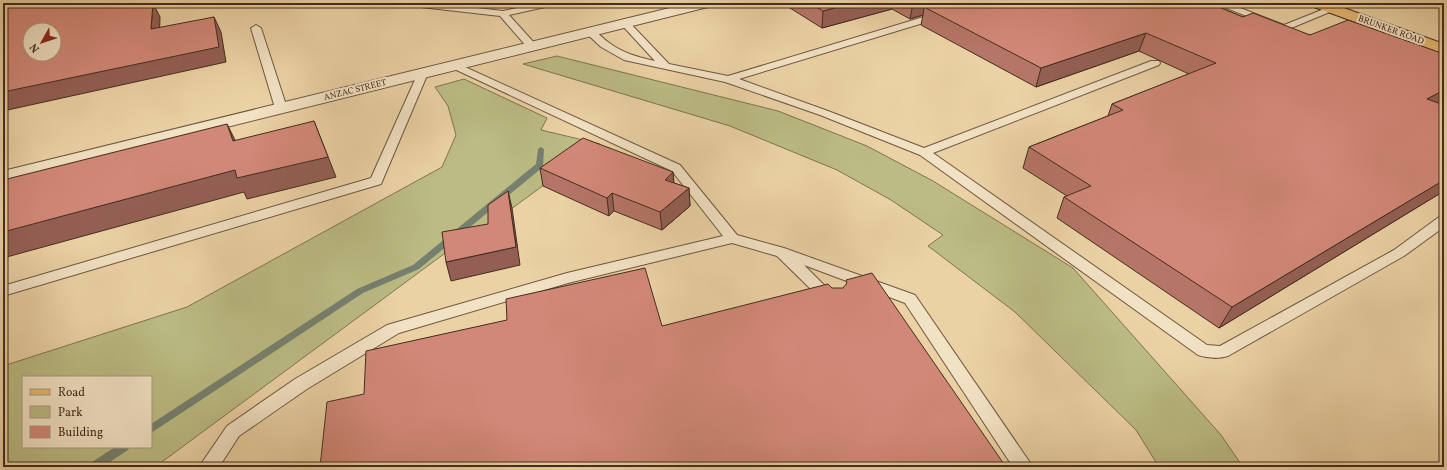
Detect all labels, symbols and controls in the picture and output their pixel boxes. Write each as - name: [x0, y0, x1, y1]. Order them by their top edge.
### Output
- street label: BRUNKER ROAD: [1356, 12, 1426, 48]
- north arrow: [22, 22, 62, 62]
- text: N: [27, 40, 44, 55]
- street label: ANZAC STREET: [322, 76, 388, 104]
- legend: [22, 376, 152, 448]
- text: Road: [58, 385, 85, 401]
- text: Park: [58, 405, 83, 421]
- text: Building: [58, 425, 103, 441]

